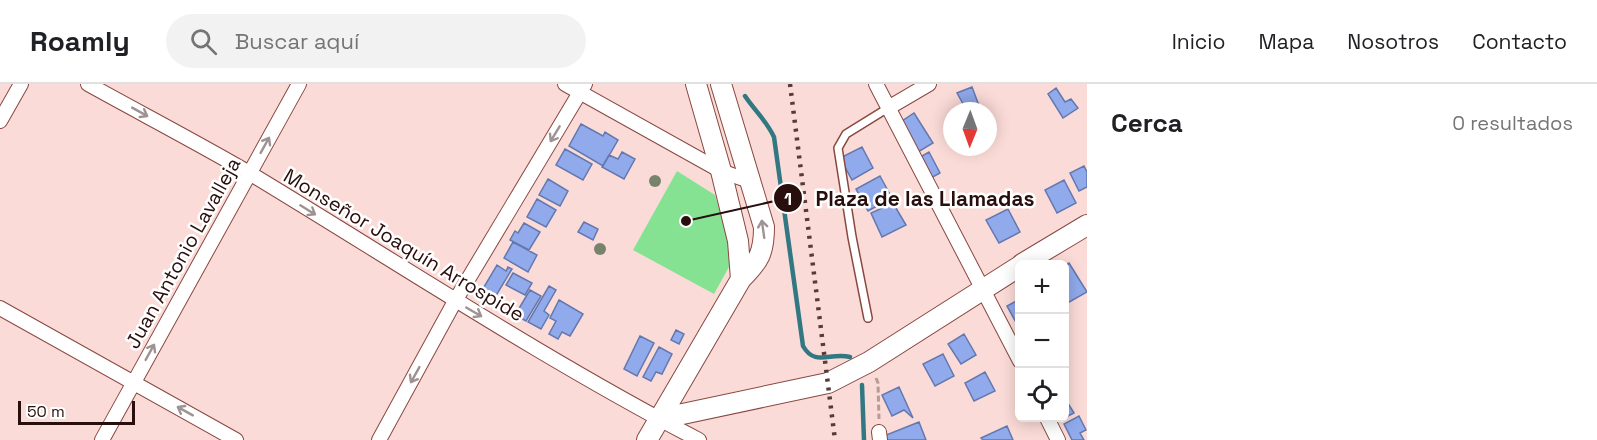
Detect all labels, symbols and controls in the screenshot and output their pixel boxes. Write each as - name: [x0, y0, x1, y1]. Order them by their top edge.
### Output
- search box: [166, 14, 586, 68]
- text: Roamly: [30, 23, 130, 59]
- icon: search: [187, 25, 220, 58]
- text: Buscar aquí: [235, 27, 359, 55]
- text: Inicio: [1172, 28, 1226, 55]
- text: Mapa: [1259, 28, 1314, 55]
- text: Nosotros: [1347, 28, 1439, 55]
- text: Contacto: [1472, 28, 1567, 55]
- north arrow: [943, 102, 997, 156]
- text: Cerca: [1111, 106, 1183, 140]
- one-way arrow: [131, 107, 148, 119]
- text: 0 resultados: [1452, 110, 1573, 136]
- one-way arrow: [548, 125, 560, 142]
- one-way arrow: [260, 137, 272, 154]
- street label: Juan Antonio Lavalleja: [120, 153, 246, 353]
- street label: Monseñor Joaquín Arrospide: [279, 163, 529, 327]
- callout: Plaza de las Llamadas: [773, 179, 1046, 218]
- text: Plaza de las Llamadas: [815, 185, 1035, 212]
- text: 1: [784, 187, 792, 210]
- one-way arrow: [299, 205, 316, 217]
- one-way arrow: [757, 219, 768, 239]
- map controls: [1015, 260, 1069, 422]
- button: +: [1015, 260, 1069, 314]
- one-way arrow: [465, 307, 483, 318]
- button: −: [1015, 314, 1069, 368]
- one-way arrow: [145, 344, 157, 361]
- one-way arrow: [408, 366, 420, 383]
- button: locate: [1015, 368, 1069, 422]
- scale bar: [18, 398, 135, 426]
- text: 50 m: [27, 401, 65, 422]
- one-way arrow: [177, 405, 194, 417]

